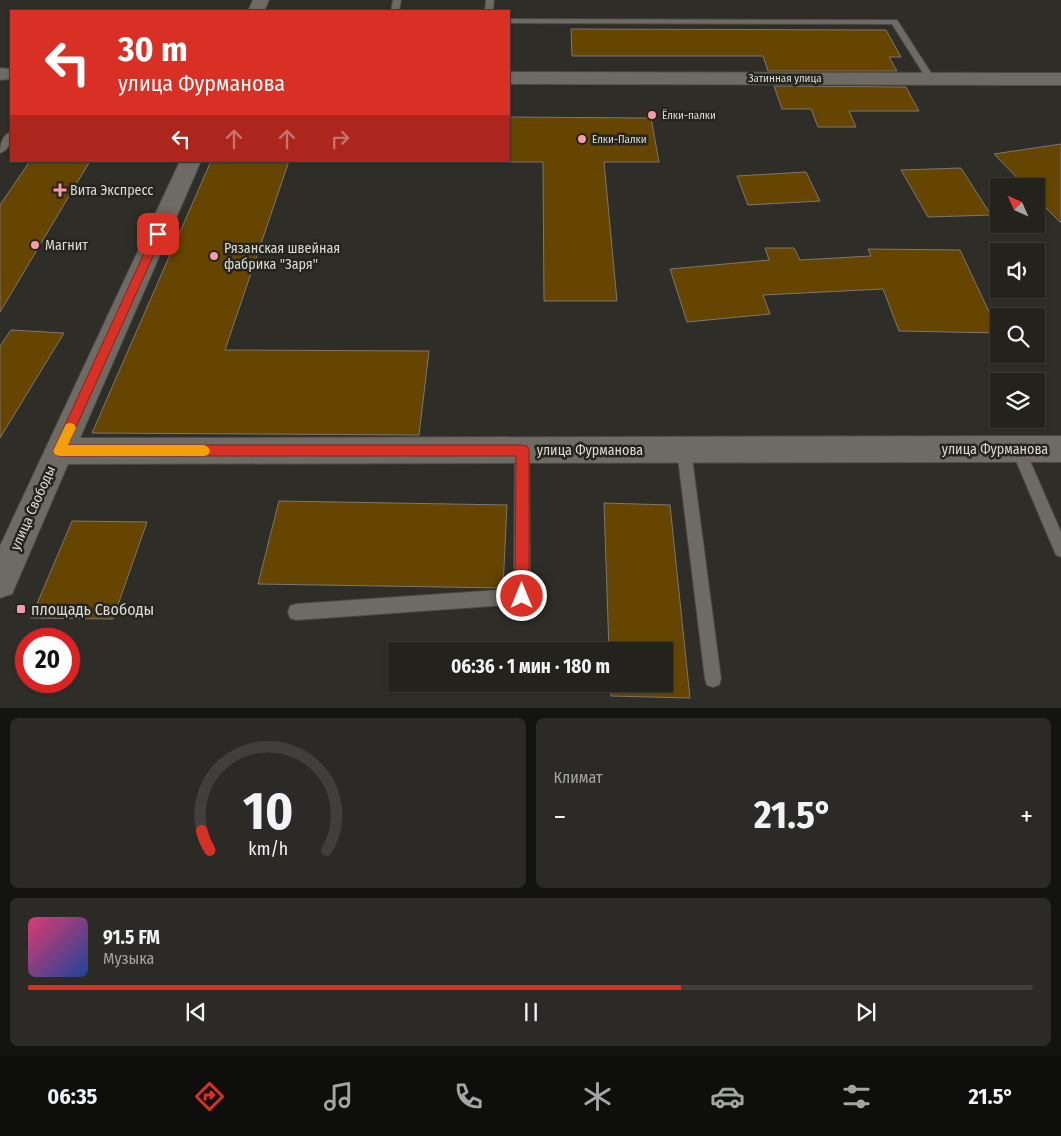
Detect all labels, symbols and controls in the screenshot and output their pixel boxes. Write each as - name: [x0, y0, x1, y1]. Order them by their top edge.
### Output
- text: 30 m: [118, 28, 188, 70]
- icon: left: [35, 30, 100, 95]
- text: улица Фурманова: [118, 70, 285, 97]
- street label: Затинная улица: [748, 72, 822, 85]
- marker: Ёлки-палки: [646, 109, 658, 121]
- place label: Ёлки-палки: [662, 109, 716, 122]
- icon: left: [167, 125, 195, 153]
- icon: ahead: [220, 125, 248, 153]
- icon: ahead: [273, 125, 301, 153]
- icon: right: [326, 125, 354, 153]
- marker: Елки-Палки: [576, 133, 588, 145]
- place label: Елки-Палки: [592, 133, 647, 146]
- north arrow: [990, 178, 1045, 232]
- map controls: [990, 178, 1045, 428]
- place label: Вита Экспресс: [70, 182, 153, 199]
- marker: Вита Экспресс: [54, 184, 66, 196]
- pin: [137, 213, 179, 255]
- icon: arrive: [144, 220, 172, 248]
- place label: Магнит: [45, 237, 88, 254]
- marker: Магнит: [29, 239, 41, 251]
- place label: Рязанская швейная фабрика "Заря": [224, 240, 340, 273]
- button: sound: [990, 243, 1045, 298]
- marker: Рязанская швейная фабрика "Заря": [208, 250, 220, 262]
- button: search: [990, 308, 1045, 363]
- button: layers: [990, 373, 1045, 428]
- street label: улица Фурманова: [942, 441, 1048, 458]
- street label: улица Фурманова: [537, 442, 643, 459]
- street label: улица Свободы: [7, 463, 59, 553]
- position arrow: [495, 569, 547, 621]
- place label: площадь Свободы: [31, 600, 154, 619]
- marker: площадь Свободы: [15, 603, 27, 615]
- speed limit sign: 20: [15, 628, 80, 693]
- text: 06:36 · 1 мин · 180 m: [451, 655, 610, 678]
- text: Климат: [554, 768, 603, 787]
- text: 10: [243, 780, 293, 843]
- text: 21.5°: [754, 792, 832, 838]
- text: −: [554, 800, 566, 833]
- text: +: [1020, 800, 1033, 833]
- text: km/h: [248, 838, 288, 860]
- text: 91.5 FM: [103, 926, 160, 949]
- text: Музыка: [103, 949, 154, 968]
- icon: previous: [182, 998, 210, 1026]
- icon: pause: [517, 998, 545, 1026]
- icon: next: [852, 998, 880, 1026]
- icon: directions: [192, 1079, 227, 1114]
- icon: music: [321, 1079, 356, 1114]
- icon: phone: [451, 1079, 486, 1114]
- icon: climate: [580, 1079, 615, 1114]
- icon: car: [710, 1079, 745, 1114]
- icon: filters: [839, 1079, 874, 1114]
- text: 06:35: [47, 1083, 97, 1110]
- text: 21.5°: [968, 1083, 1014, 1110]

